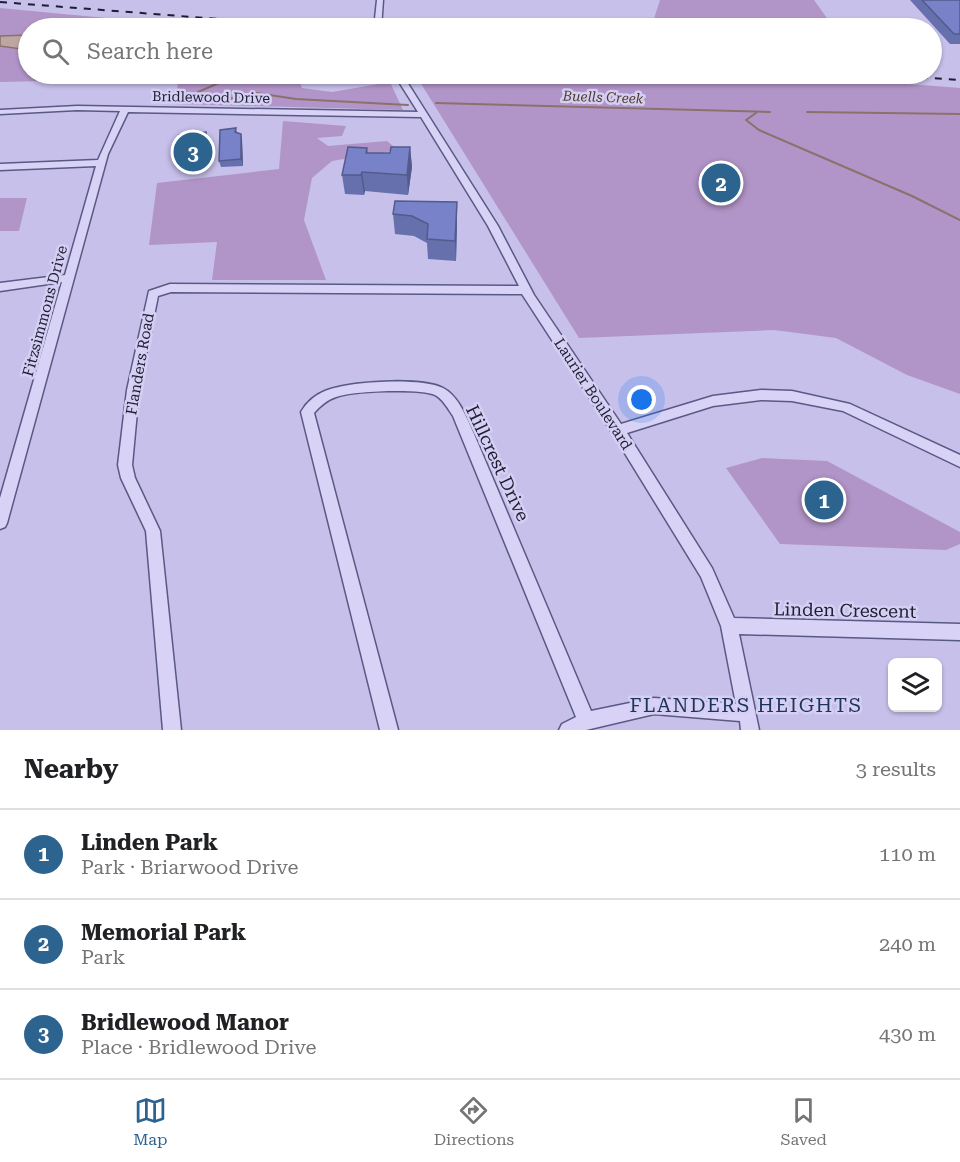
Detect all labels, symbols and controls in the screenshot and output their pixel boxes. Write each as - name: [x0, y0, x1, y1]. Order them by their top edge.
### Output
- search box: [18, 18, 942, 84]
- icon: search: [39, 35, 72, 68]
- text: Search here: [87, 39, 213, 64]
- street label: Bridlewood Drive: [152, 88, 270, 106]
- water label: Buells Creek: [561, 88, 644, 106]
- pin: 3: [174, 130, 212, 174]
- pin: 2: [702, 160, 740, 206]
- street label: Fitzsimmons Drive: [19, 243, 71, 379]
- street label: Flanders Road: [122, 311, 158, 416]
- street label: Laurier Boulevard: [550, 335, 636, 454]
- your location: [627, 385, 656, 414]
- street label: Hillcrest Drive: [462, 402, 534, 525]
- pin: 1: [804, 478, 844, 522]
- street label: Linden Crescent: [773, 598, 917, 622]
- map controls: [888, 658, 942, 712]
- button: layers: [888, 658, 942, 712]
- district label: FLANDERS HEIGHTS: [630, 693, 863, 717]
- text: Nearby: [24, 754, 118, 784]
- text: 3 results: [856, 757, 936, 781]
- text: Linden Park: [81, 830, 218, 855]
- text: 1: [38, 842, 49, 866]
- text: 110 m: [879, 842, 936, 866]
- text: Park · Briarwood Drive: [81, 855, 298, 879]
- text: Memorial Park: [81, 920, 246, 945]
- text: 2: [38, 932, 49, 956]
- text: 240 m: [879, 932, 936, 956]
- text: Park: [81, 945, 125, 969]
- text: Bridlewood Manor: [81, 1010, 289, 1035]
- text: 3: [38, 1022, 49, 1046]
- text: 430 m: [879, 1022, 936, 1046]
- text: Place · Bridlewood Drive: [81, 1035, 316, 1059]
- tab: Map: [133, 1094, 167, 1149]
- tab: Directions: [434, 1094, 514, 1149]
- tab: Saved: [780, 1094, 827, 1149]

